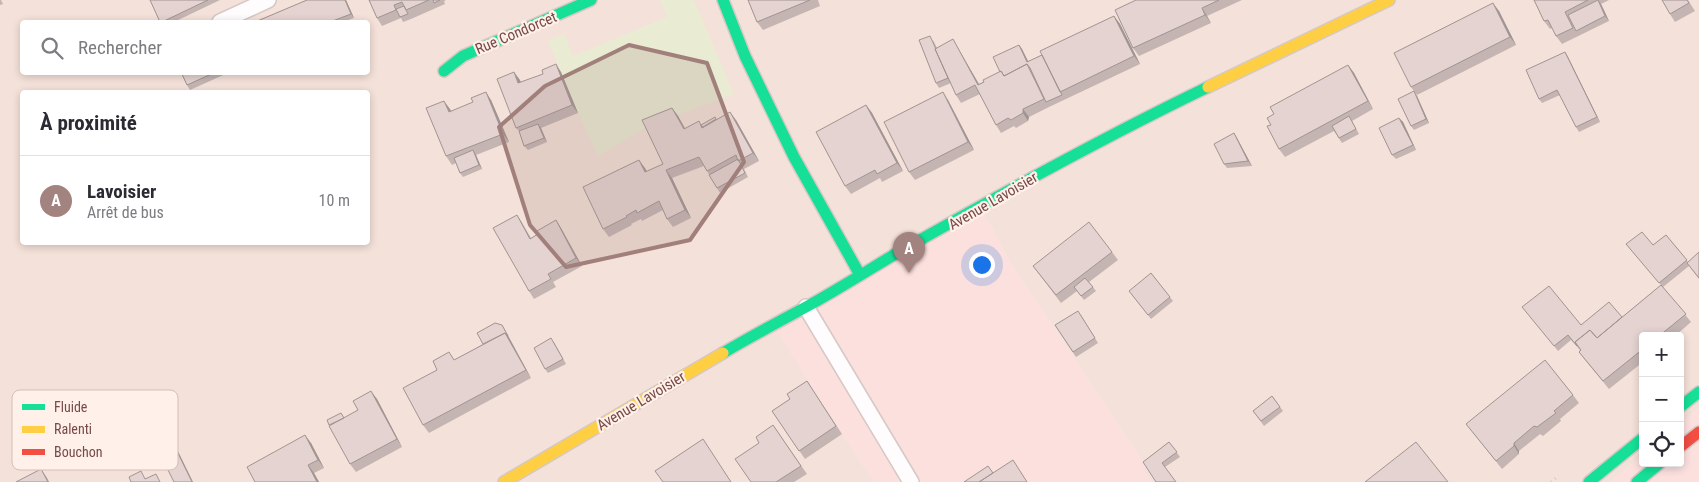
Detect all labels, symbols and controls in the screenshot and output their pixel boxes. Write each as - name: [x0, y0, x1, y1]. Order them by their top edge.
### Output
- street label: Rue Condorcet: [473, 8, 559, 58]
- search box: [20, 20, 370, 75]
- icon: search: [38, 34, 66, 62]
- text: Rechercher: [78, 36, 162, 59]
- text: À proximité: [40, 111, 137, 135]
- street label: Avenue Lavoisier: [945, 168, 1041, 234]
- text: Lavoisier: [87, 180, 156, 203]
- text: A: [51, 191, 61, 210]
- text: 10 m: [318, 191, 350, 210]
- text: Arrêt de bus: [87, 203, 164, 222]
- pin: A: [893, 232, 925, 273]
- your location: [969, 252, 995, 278]
- map controls: [1639, 332, 1684, 467]
- button: +: [1639, 332, 1684, 377]
- street label: Avenue Lavoisier: [594, 367, 689, 434]
- button: −: [1639, 377, 1684, 422]
- legend: [12, 390, 178, 470]
- text: Fluide: [54, 399, 88, 415]
- text: Ralenti: [54, 421, 92, 437]
- button: locate: [1639, 422, 1684, 467]
- text: Bouchon: [54, 444, 102, 460]

